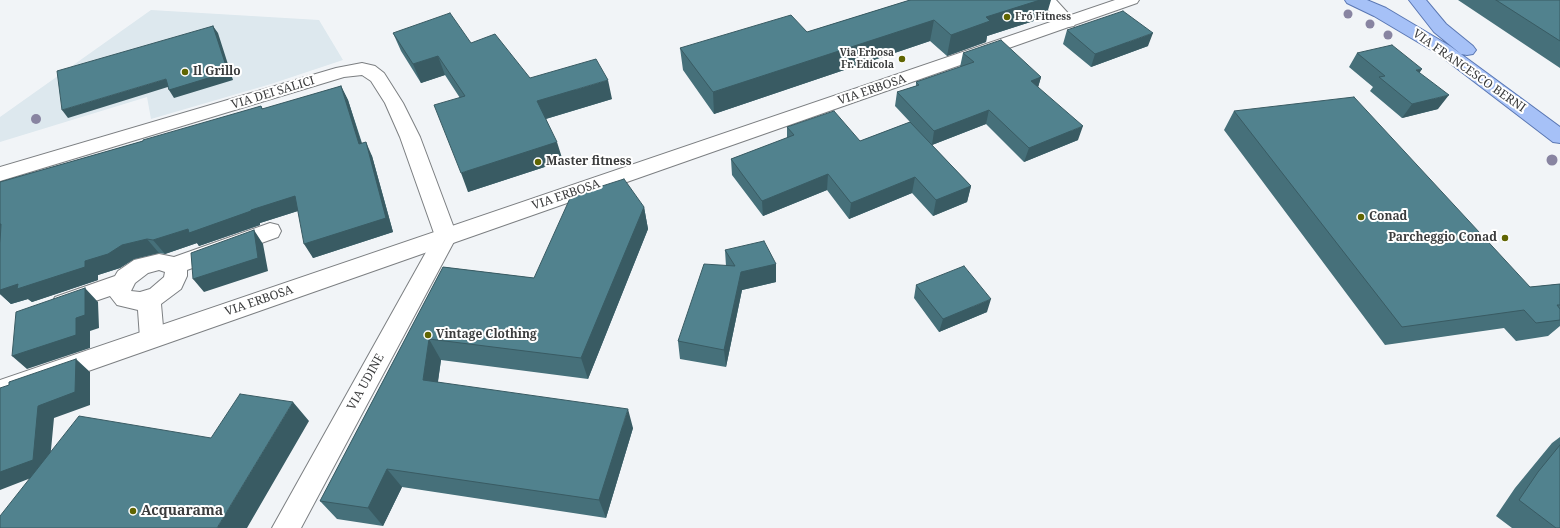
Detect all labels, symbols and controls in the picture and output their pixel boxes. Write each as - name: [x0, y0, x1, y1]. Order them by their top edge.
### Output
- place label: Fró Fitness: [1015, 11, 1071, 23]
- marker: Fró Fitness: [1002, 12, 1012, 22]
- street label: VIA FRANCESCO BERNI: [1410, 27, 1528, 115]
- place label: Via Erbosa Fr. Edicola: [840, 47, 894, 70]
- marker: Via Erbosa Fr. Edicola: [897, 54, 907, 64]
- place label: Il Grillo: [193, 65, 241, 79]
- marker: Il Grillo: [180, 67, 190, 77]
- street label: VIA ERBOSA: [836, 72, 908, 108]
- street label: VIA DEI SALICI: [230, 74, 316, 112]
- place label: Master fitness: [546, 155, 631, 169]
- marker: Master fitness: [533, 157, 543, 167]
- street label: VIA ERBOSA: [530, 177, 602, 213]
- place label: Conad: [1369, 210, 1407, 224]
- marker: Conad: [1356, 212, 1366, 222]
- place label: Parcheggio Conad: [1388, 231, 1497, 245]
- marker: Parcheggio Conad: [1500, 233, 1510, 243]
- street label: VIA ERBOSA: [223, 283, 295, 319]
- place label: Vintage Clothing: [436, 328, 537, 342]
- marker: Vintage Clothing: [423, 330, 433, 340]
- street label: VIA UDINE: [345, 351, 387, 413]
- place label: Acquarama: [141, 503, 223, 519]
- marker: Acquarama: [128, 506, 138, 516]

